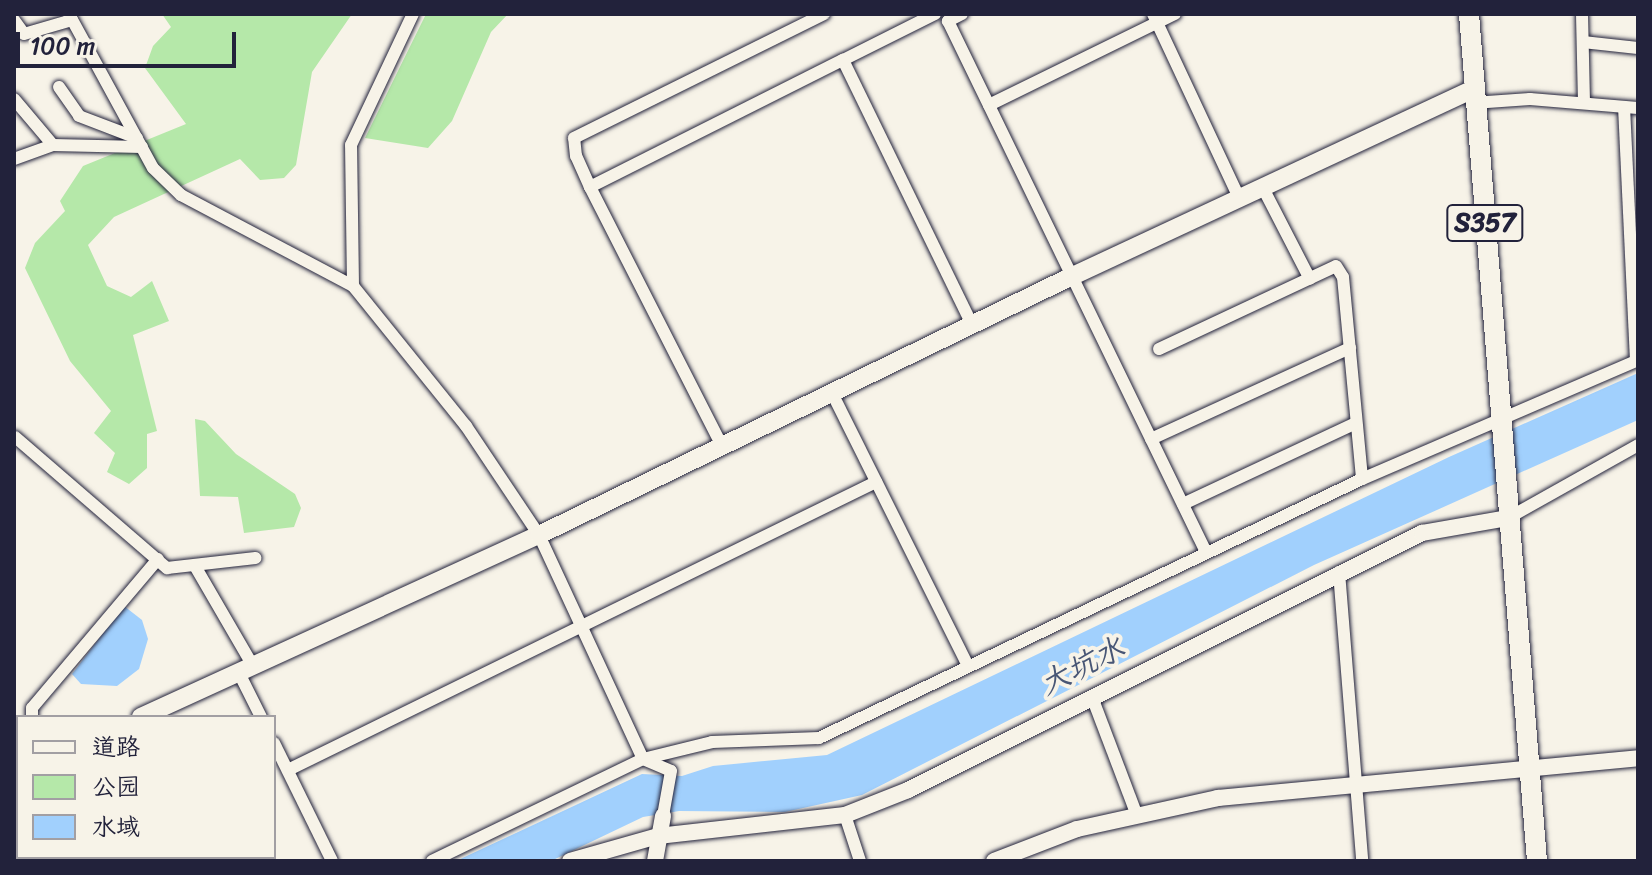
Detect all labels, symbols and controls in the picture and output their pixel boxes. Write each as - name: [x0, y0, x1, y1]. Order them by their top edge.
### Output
- scale bar: [20, 16, 240, 66]
- text: 100 m: [30, 25, 95, 67]
- road number: S357: [1445, 201, 1525, 245]
- water label: 大坑水: [1034, 630, 1130, 702]
- legend: [16, 715, 276, 859]
- text: 道路: [92, 726, 140, 768]
- text: 公园: [92, 766, 140, 808]
- text: 水域: [92, 806, 140, 848]

